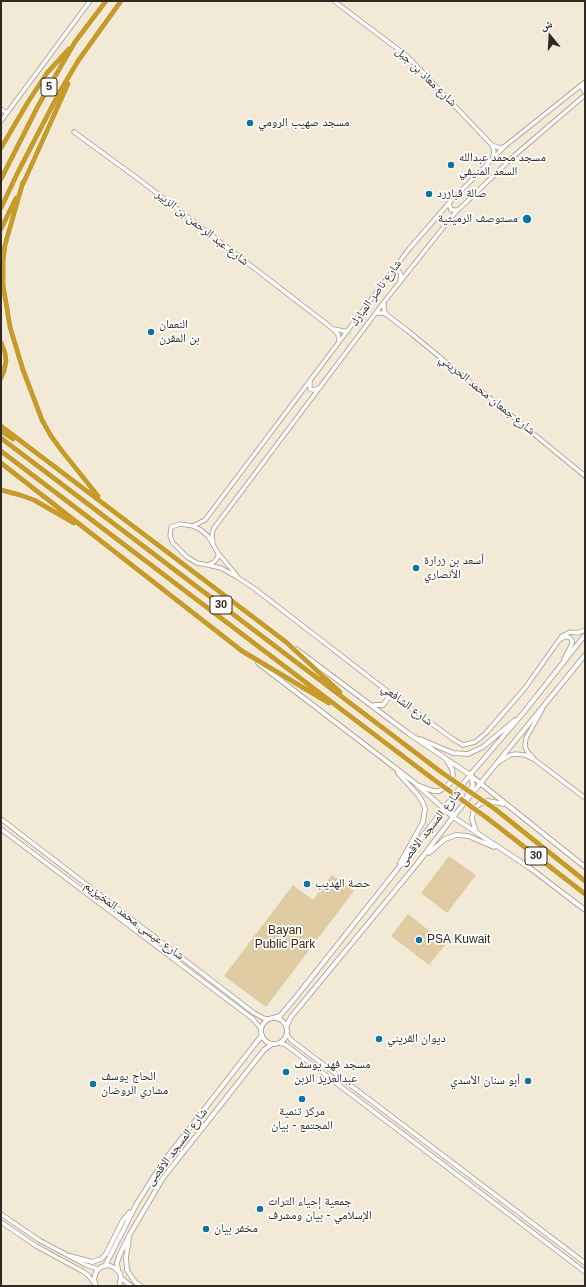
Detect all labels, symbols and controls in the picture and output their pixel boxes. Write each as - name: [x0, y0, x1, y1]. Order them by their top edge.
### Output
- north arrow: [530, 16, 570, 56]
- text: ش: [539, 17, 554, 32]
- street label: شارع معاذ بن جبل: [392, 44, 460, 110]
- road number: 5: [41, 78, 57, 96]
- place label: مسجد صهيب الرومي: [258, 116, 349, 130]
- marker: مسجد صهيب الرومي: [245, 118, 255, 128]
- place label: مسجد محمد عبدالله السعد المنيفي: [459, 151, 546, 179]
- marker: مسجد محمد عبدالله السعد المنيفي: [446, 160, 456, 170]
- street label: شارع عبد الرحمن بن الزبير: [153, 187, 251, 269]
- place label: صالة قبازرد: [437, 187, 487, 201]
- marker: صالة قبازرد: [424, 189, 434, 199]
- place label: مستوصف الرميثية: [438, 212, 518, 226]
- marker: مستوصف الرميثية: [521, 213, 533, 225]
- street label: شارع ناصر المبارك: [347, 257, 405, 329]
- place label: النعمان بن المقرن: [159, 318, 200, 346]
- marker: النعمان بن المقرن: [146, 327, 156, 337]
- street label: شارع جمعان محمد الحريتي: [436, 352, 538, 438]
- place label: أسعد بن زرارة الأنصاري: [424, 554, 484, 582]
- marker: أسعد بن زرارة الأنصاري: [411, 563, 421, 573]
- road number: 30: [210, 596, 232, 614]
- street label: شارع الشافعي: [378, 681, 436, 729]
- street label: شارع المسجد الاقصى: [396, 787, 464, 869]
- road number: 30: [525, 847, 547, 865]
- place label: حصة الهديب: [315, 877, 370, 891]
- street label: شارع عيسى محمد المخيزيم: [81, 879, 187, 963]
- marker: حصة الهديب: [302, 879, 312, 889]
- park label: Bayan Public Park: [255, 924, 315, 952]
- place label: PSA Kuwait: [427, 933, 490, 947]
- marker: PSA Kuwait: [414, 935, 424, 945]
- place label: ديوان القريني: [387, 1032, 446, 1046]
- marker: ديوان القريني: [374, 1034, 384, 1044]
- place label: مسجد فهد يوسف عبدالعزيز الزبن: [294, 1058, 371, 1086]
- marker: مسجد فهد يوسف عبدالعزيز الزبن: [281, 1067, 291, 1077]
- place label: الحاج يوسف مشاري الروضان: [101, 1070, 168, 1098]
- place label: أبو سنان الأسدي: [450, 1074, 520, 1088]
- marker: أبو سنان الأسدي: [523, 1076, 533, 1086]
- marker: الحاج يوسف مشاري الروضان: [88, 1079, 98, 1089]
- marker: مركز تنمية المجتمع - بيان: [297, 1094, 307, 1104]
- street label: شارع المسجد الاقصى: [143, 1105, 211, 1189]
- place label: مركز تنمية المجتمع - بيان: [271, 1105, 333, 1133]
- place label: جمعية إحياء التراث الإسلامي - بيان ومشرف: [268, 1195, 372, 1223]
- marker: جمعية إحياء التراث الإسلامي - بيان ومشرف: [255, 1204, 265, 1214]
- place label: مخفر بيان: [214, 1222, 258, 1236]
- marker: مخفر بيان: [201, 1224, 211, 1234]

